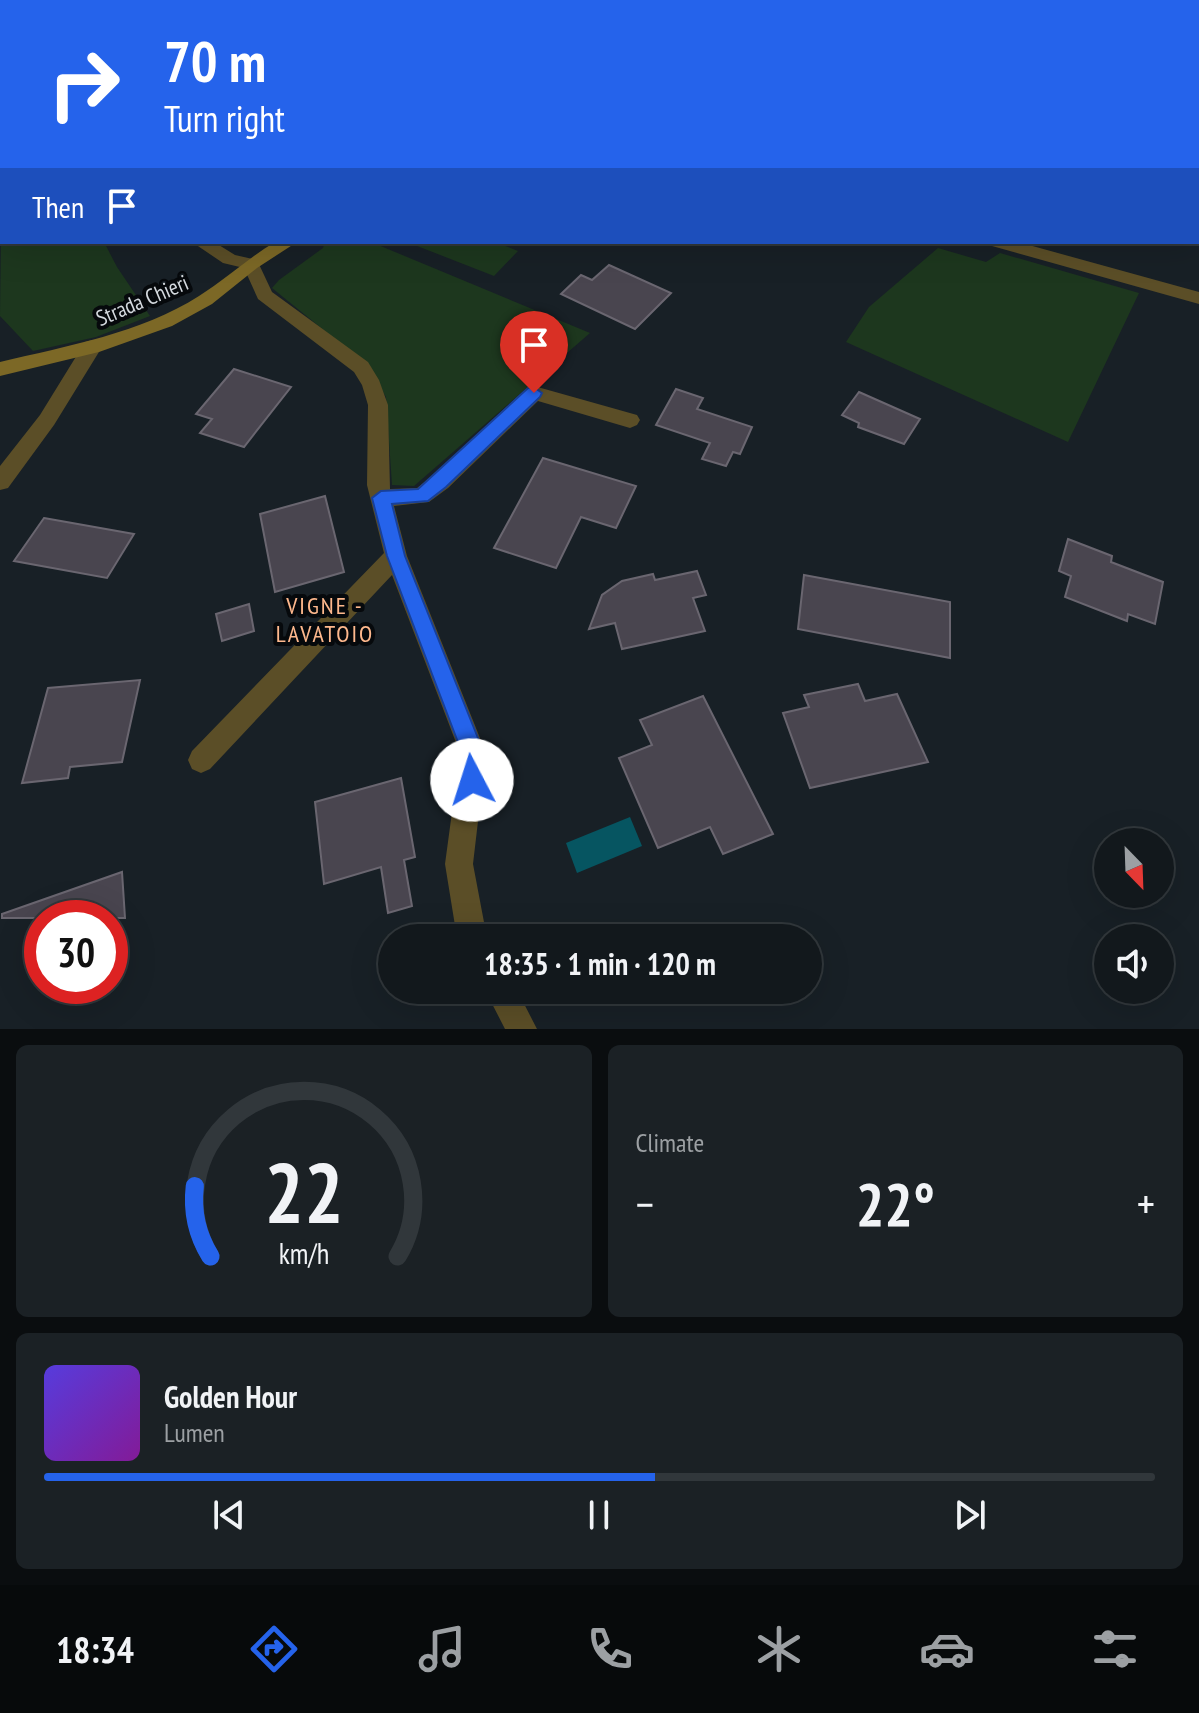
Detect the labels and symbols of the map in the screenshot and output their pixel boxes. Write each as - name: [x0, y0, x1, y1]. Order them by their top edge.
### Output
- street label: Strada Chieri: [92, 268, 192, 332]
- pin: [500, 311, 568, 393]
- district label: VIGNE - LAVATOIO: [276, 590, 374, 649]
- position arrow: [430, 738, 514, 822]
- north arrow: [1094, 828, 1174, 908]
- speed limit sign: 30: [24, 900, 128, 1004]

